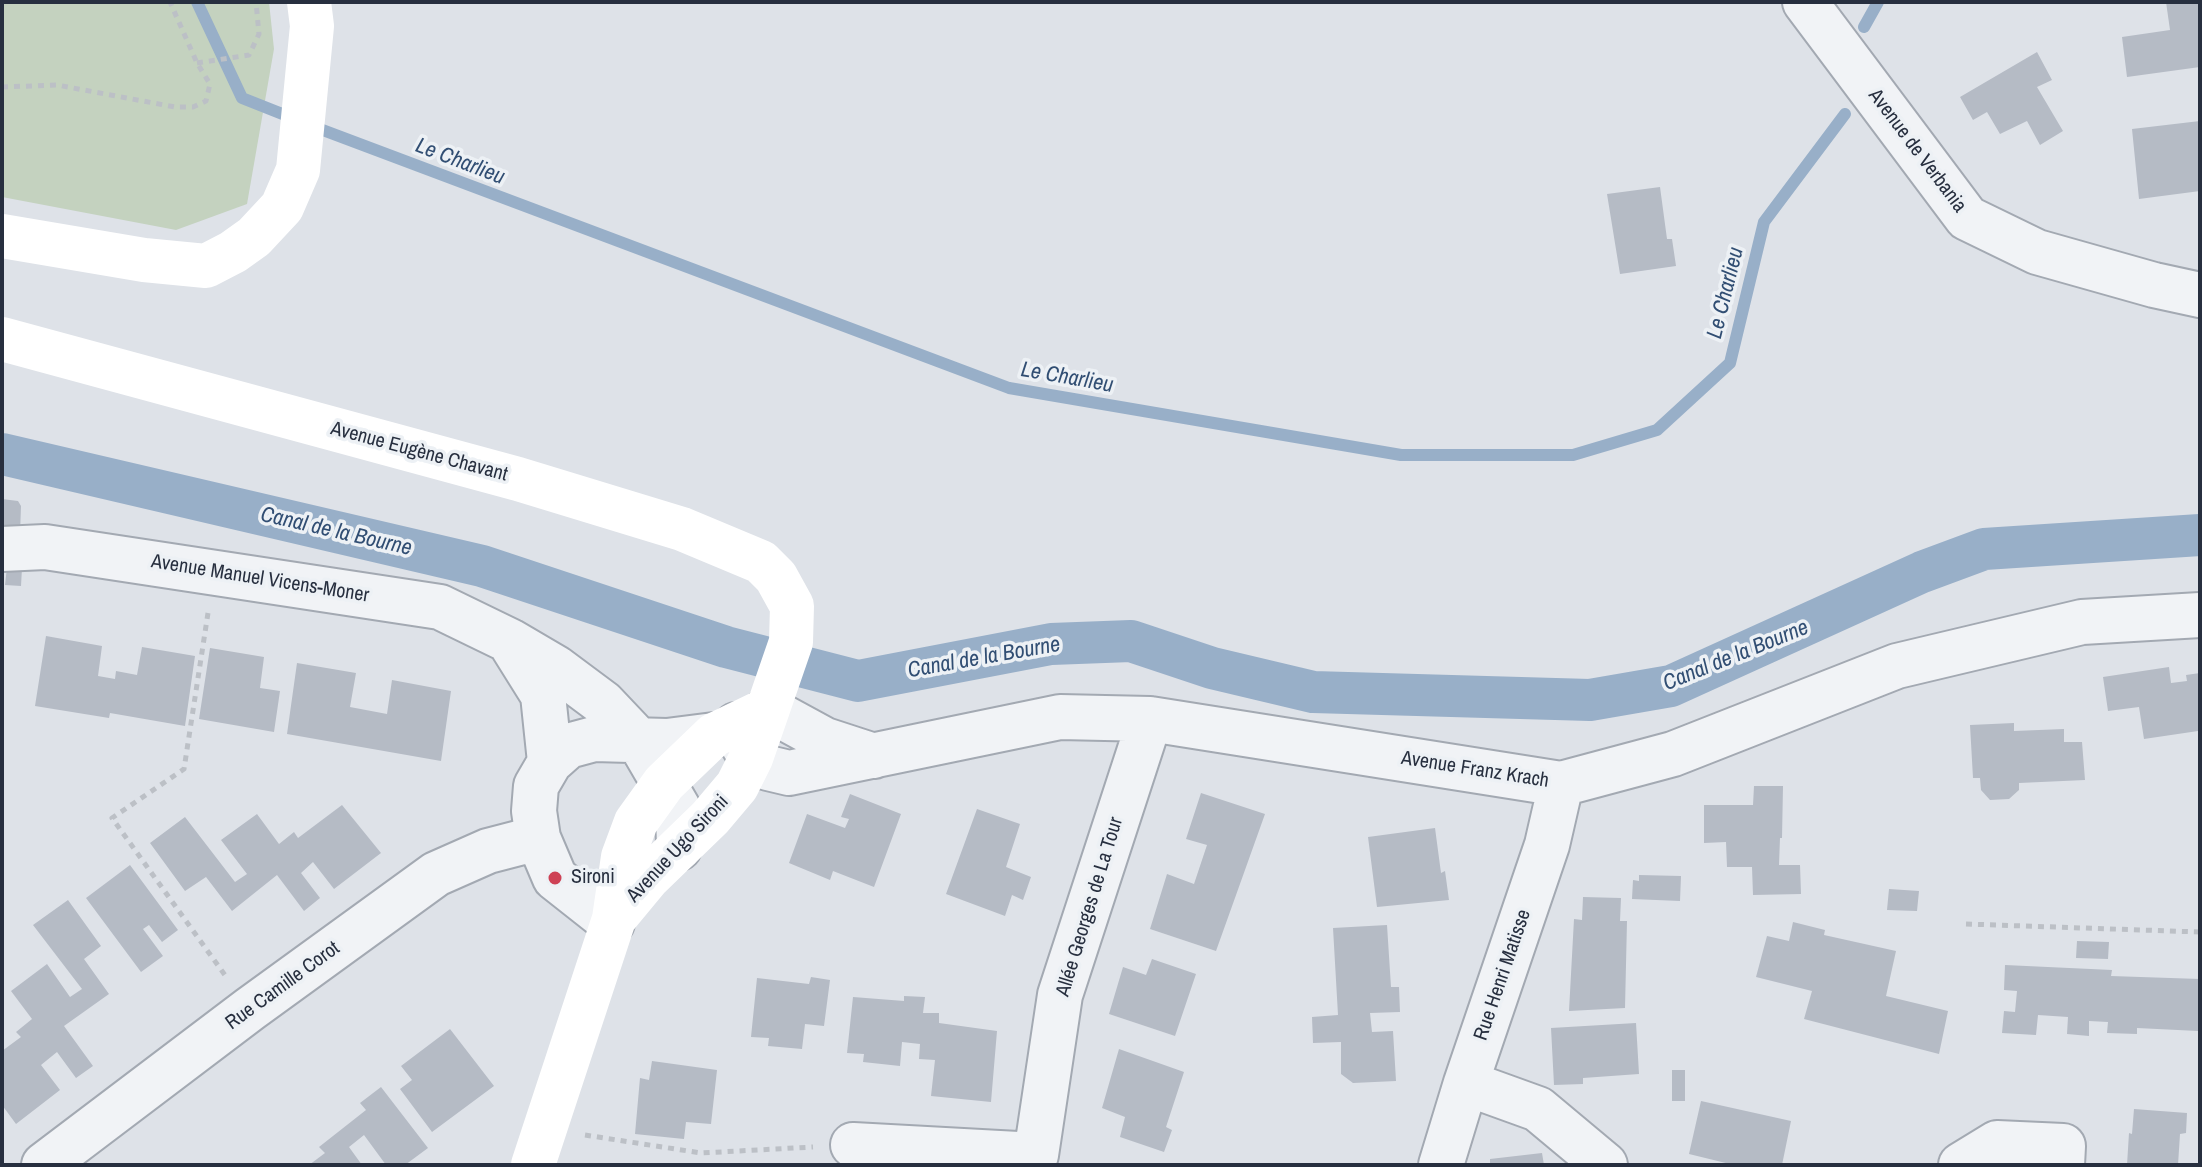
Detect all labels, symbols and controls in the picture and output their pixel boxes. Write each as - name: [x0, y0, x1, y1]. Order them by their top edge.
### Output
- street label: Avenue de Verbania: [1863, 85, 1971, 217]
- water label: Le Charlieu: [412, 133, 508, 191]
- water label: Le Charlieu: [1702, 245, 1750, 341]
- water label: Le Charlieu: [1019, 357, 1115, 399]
- street label: Avenue Eugène Chavant: [328, 417, 510, 487]
- water label: Canal de la Bourne: [258, 502, 414, 562]
- street label: Avenue Manuel Vicens-Moner: [149, 550, 371, 608]
- water label: Canal de la Bourne: [1659, 615, 1813, 697]
- water label: Canal de la Bourne: [906, 632, 1062, 684]
- street label: Avenue Franz Krach: [1399, 746, 1551, 794]
- street label: Avenue Ugo Sironi: [622, 790, 734, 908]
- street label: Allée Georges de La Tour: [1051, 815, 1129, 999]
- place label: Sironi: [571, 866, 615, 890]
- marker: Sironi: [546, 869, 564, 887]
- street label: Rue Henri Matisse: [1469, 906, 1537, 1044]
- street label: Rue Camille Corot: [221, 937, 345, 1035]

